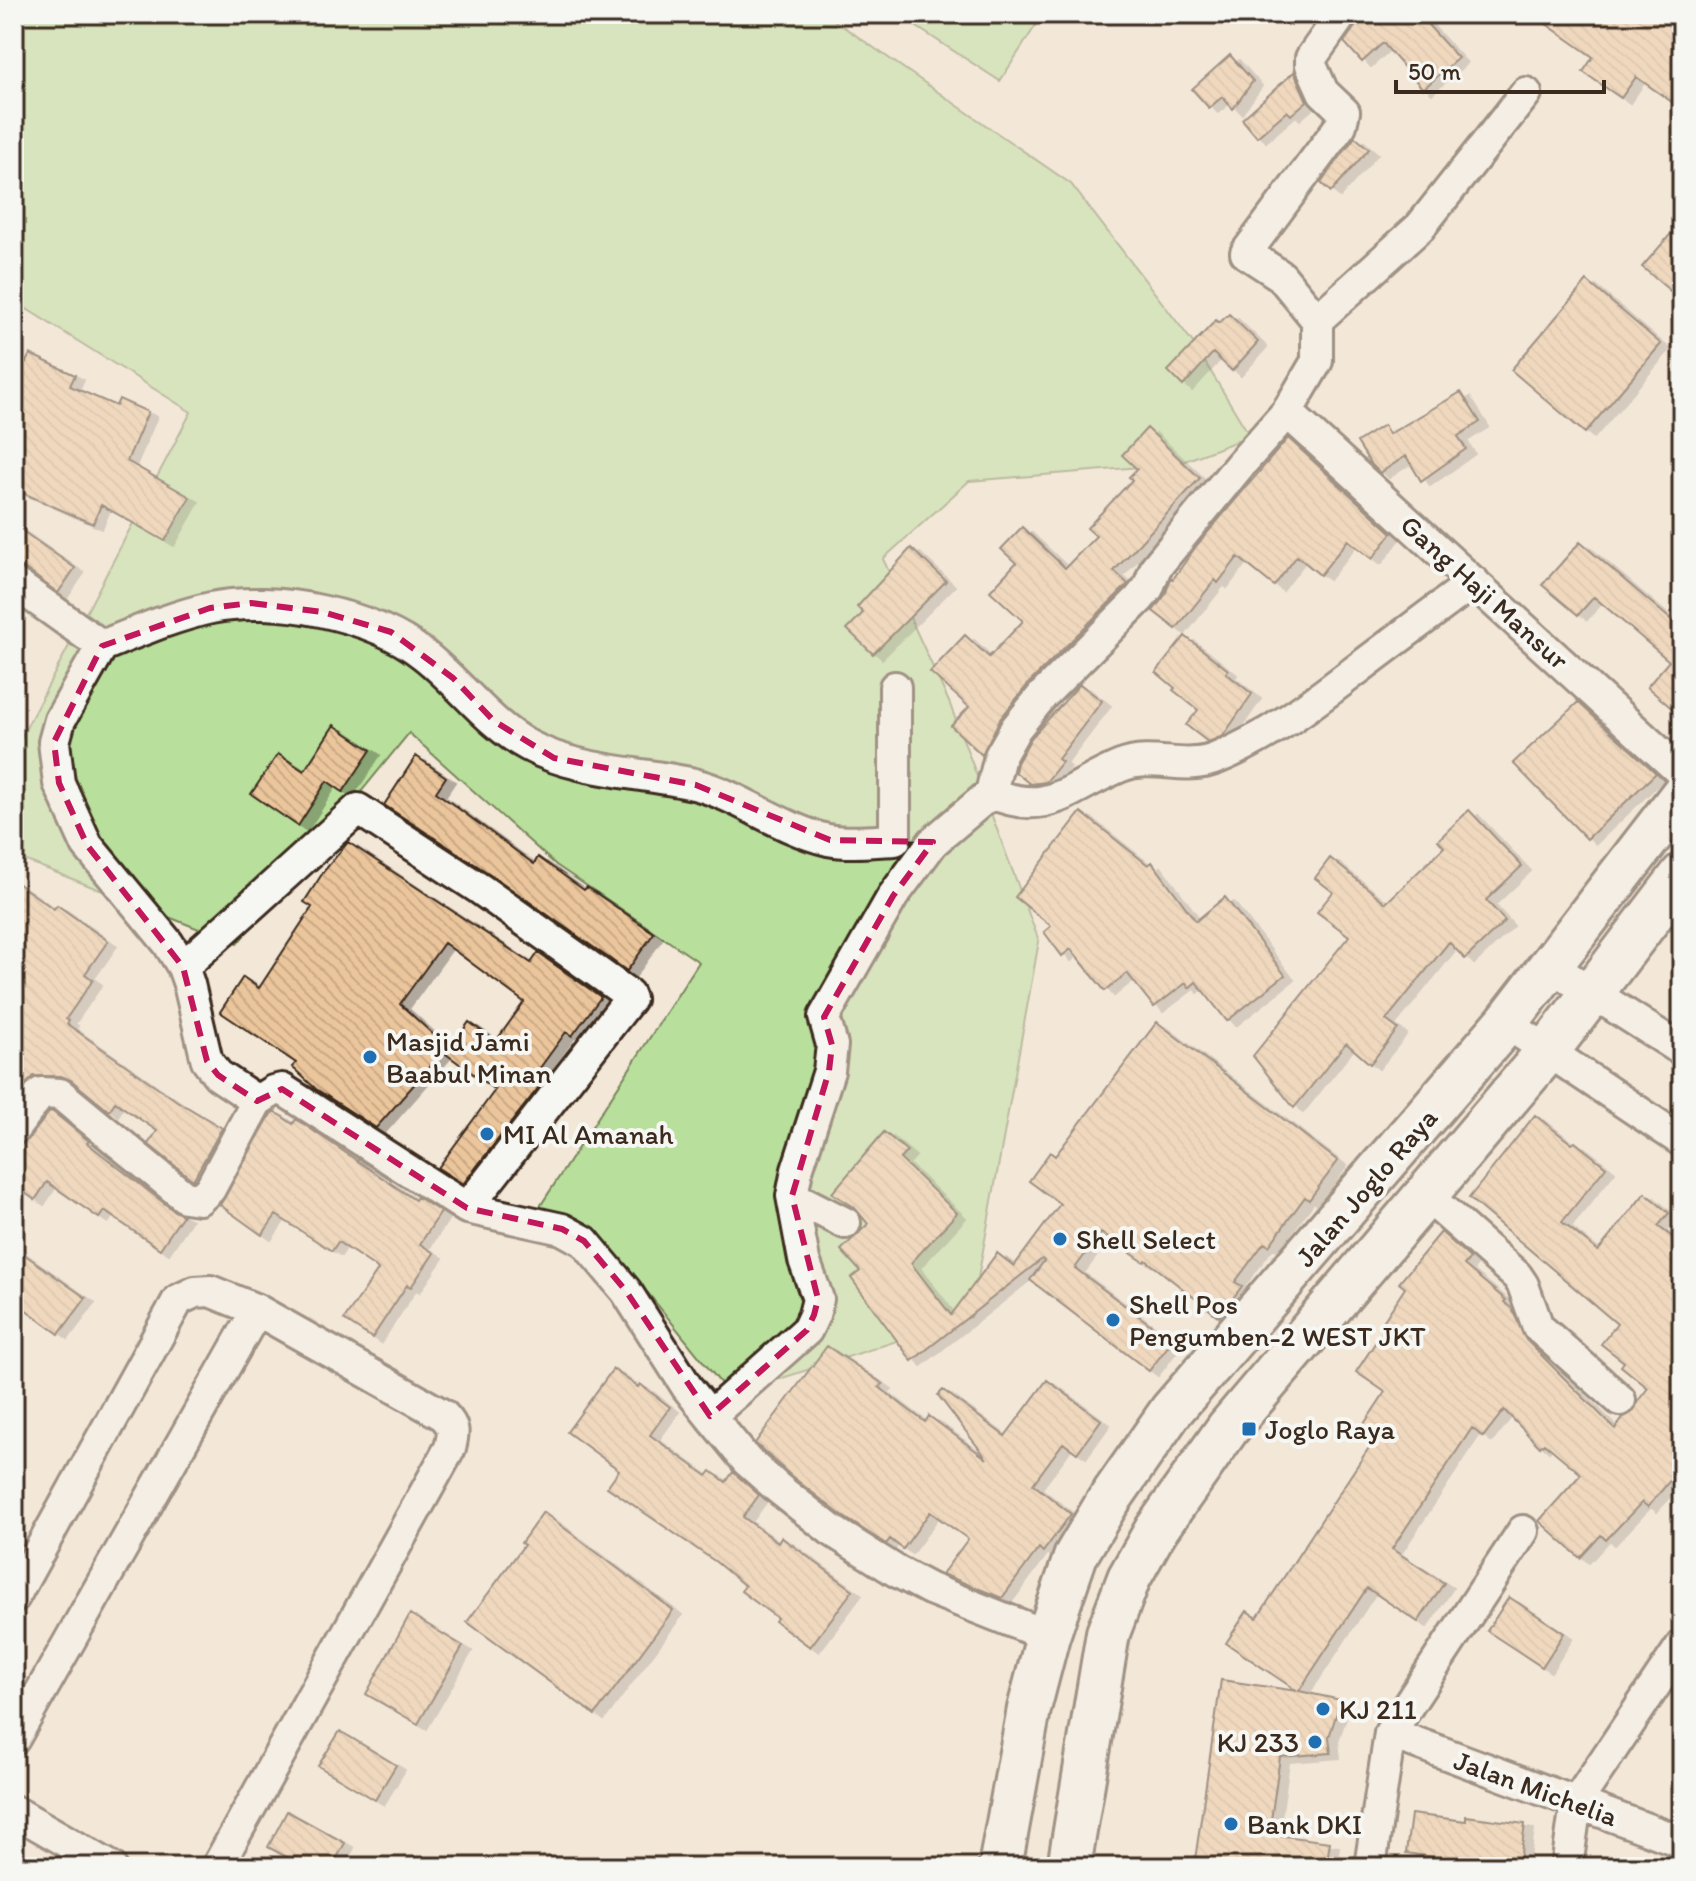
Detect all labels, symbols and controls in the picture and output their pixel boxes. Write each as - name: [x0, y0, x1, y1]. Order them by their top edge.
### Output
- scale bar: [1396, 44, 1604, 94]
- text: 50 m: [1408, 57, 1461, 86]
- street label: Gang Haji Mansur: [1394, 507, 1576, 677]
- place label: Masjid Jami Baabul Minan: [386, 1024, 552, 1090]
- marker: Masjid Jami Baabul Minan: [361, 1048, 379, 1066]
- street label: Jalan Joglo Raya: [1288, 1100, 1445, 1273]
- place label: MI Al Amanah: [503, 1117, 674, 1151]
- marker: MI Al Amanah: [478, 1125, 496, 1143]
- place label: Shell Select: [1076, 1222, 1216, 1256]
- marker: Shell Select: [1051, 1230, 1069, 1248]
- place label: Shell Pos Pengumben-2 WEST JKT: [1129, 1287, 1426, 1353]
- marker: Shell Pos Pengumben-2 WEST JKT: [1104, 1311, 1122, 1329]
- place label: Joglo Raya: [1265, 1412, 1395, 1446]
- marker: Joglo Raya: [1240, 1420, 1258, 1438]
- place label: KJ 211: [1339, 1692, 1417, 1726]
- marker: KJ 211: [1314, 1700, 1332, 1718]
- place label: KJ 233: [1217, 1725, 1299, 1759]
- marker: KJ 233: [1306, 1733, 1324, 1751]
- street label: Jalan Michelia: [1450, 1743, 1623, 1833]
- place label: Bank DKI: [1247, 1807, 1362, 1841]
- marker: Bank DKI: [1222, 1815, 1240, 1833]

